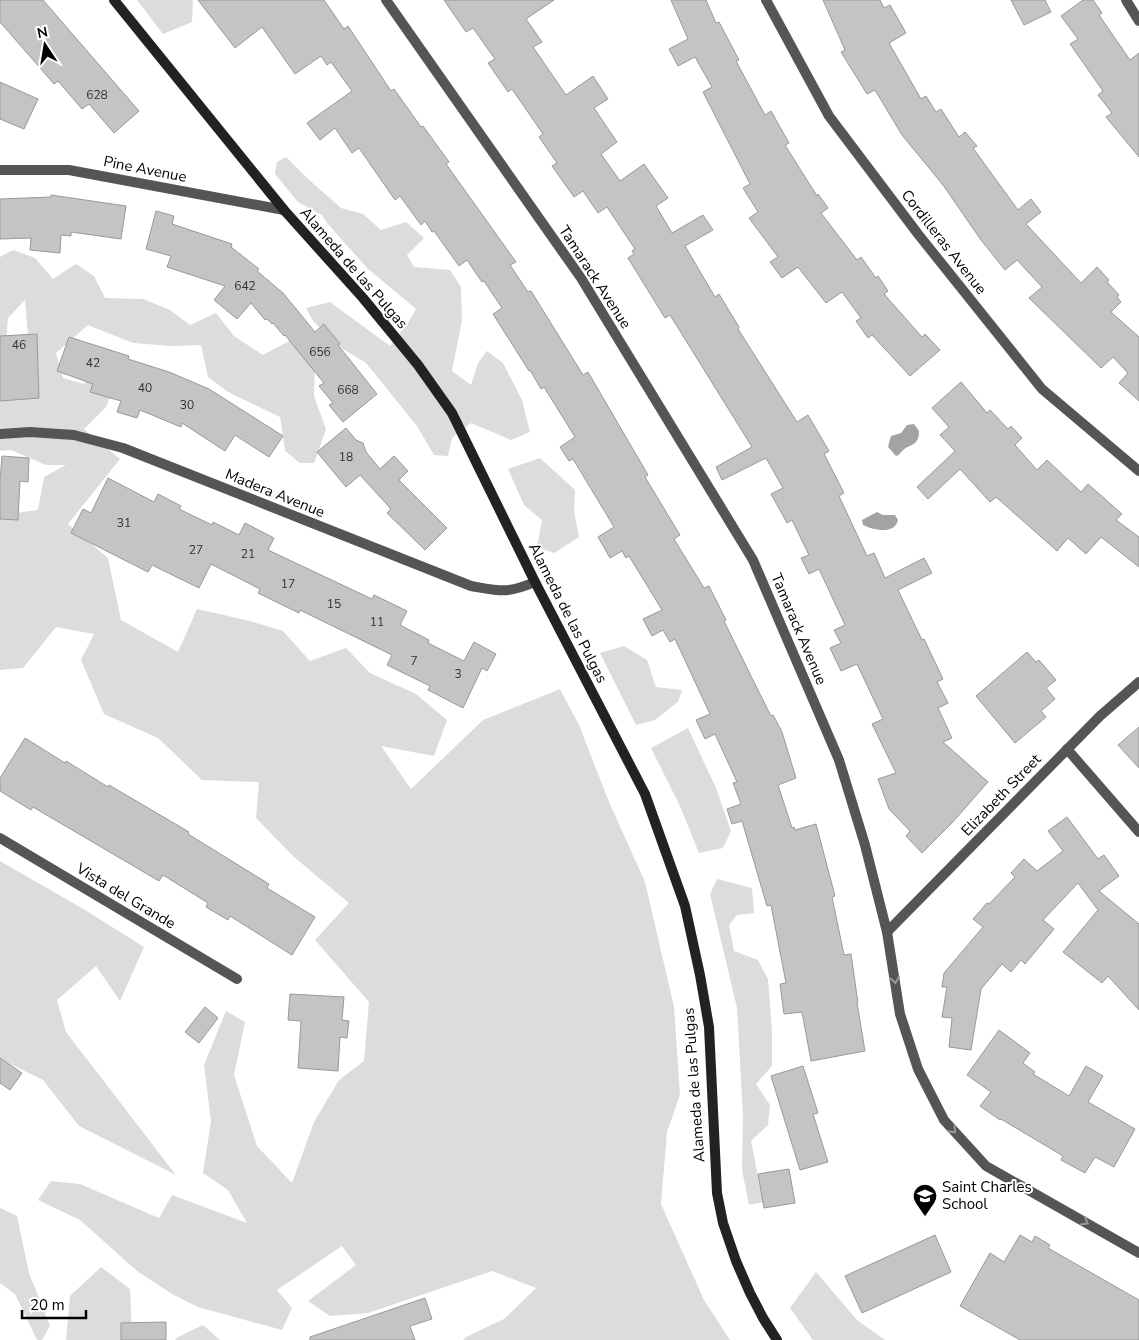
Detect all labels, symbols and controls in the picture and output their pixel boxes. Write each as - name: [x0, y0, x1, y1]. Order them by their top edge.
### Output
- north arrow: [20, 20, 70, 70]
- text: N: [35, 22, 50, 43]
- house number: 628: [86, 87, 108, 103]
- street label: Pine Avenue: [102, 151, 188, 187]
- street label: Cordilleras Avenue: [897, 186, 991, 298]
- street label: Alameda de las Pulgas: [296, 203, 412, 333]
- street label: Tamarack Avenue: [554, 222, 636, 332]
- house number: 642: [234, 278, 256, 294]
- house number: 46: [12, 337, 26, 353]
- house number: 656: [309, 344, 331, 360]
- house number: 42: [86, 355, 100, 371]
- house number: 40: [138, 380, 152, 396]
- house number: 668: [337, 382, 359, 398]
- house number: 30: [180, 397, 194, 413]
- house number: 18: [339, 449, 353, 465]
- street label: Madera Avenue: [222, 464, 328, 522]
- house number: 31: [117, 515, 131, 531]
- street label: Alameda de las Pulgas: [524, 539, 612, 687]
- house number: 27: [189, 542, 203, 558]
- house number: 21: [241, 546, 255, 562]
- street label: Tamarack Avenue: [767, 570, 832, 688]
- house number: 17: [281, 576, 295, 592]
- house number: 15: [327, 596, 341, 612]
- house number: 11: [370, 614, 384, 630]
- house number: 7: [410, 653, 418, 669]
- house number: 3: [454, 666, 462, 682]
- street label: Elizabeth Street: [957, 749, 1046, 840]
- street label: Vista del Grande: [72, 858, 179, 934]
- one-way arrow: [889, 976, 899, 985]
- street label: Alameda de las Pulgas: [679, 1007, 709, 1163]
- one-way arrow: [947, 1124, 956, 1133]
- place label: Saint Charles School: [942, 1177, 1032, 1214]
- school or university icon: Saint Charles School: [912, 1183, 938, 1217]
- one-way arrow: [1079, 1216, 1088, 1226]
- scale bar: [22, 1288, 86, 1320]
- text: 20 m: [30, 1295, 65, 1315]

